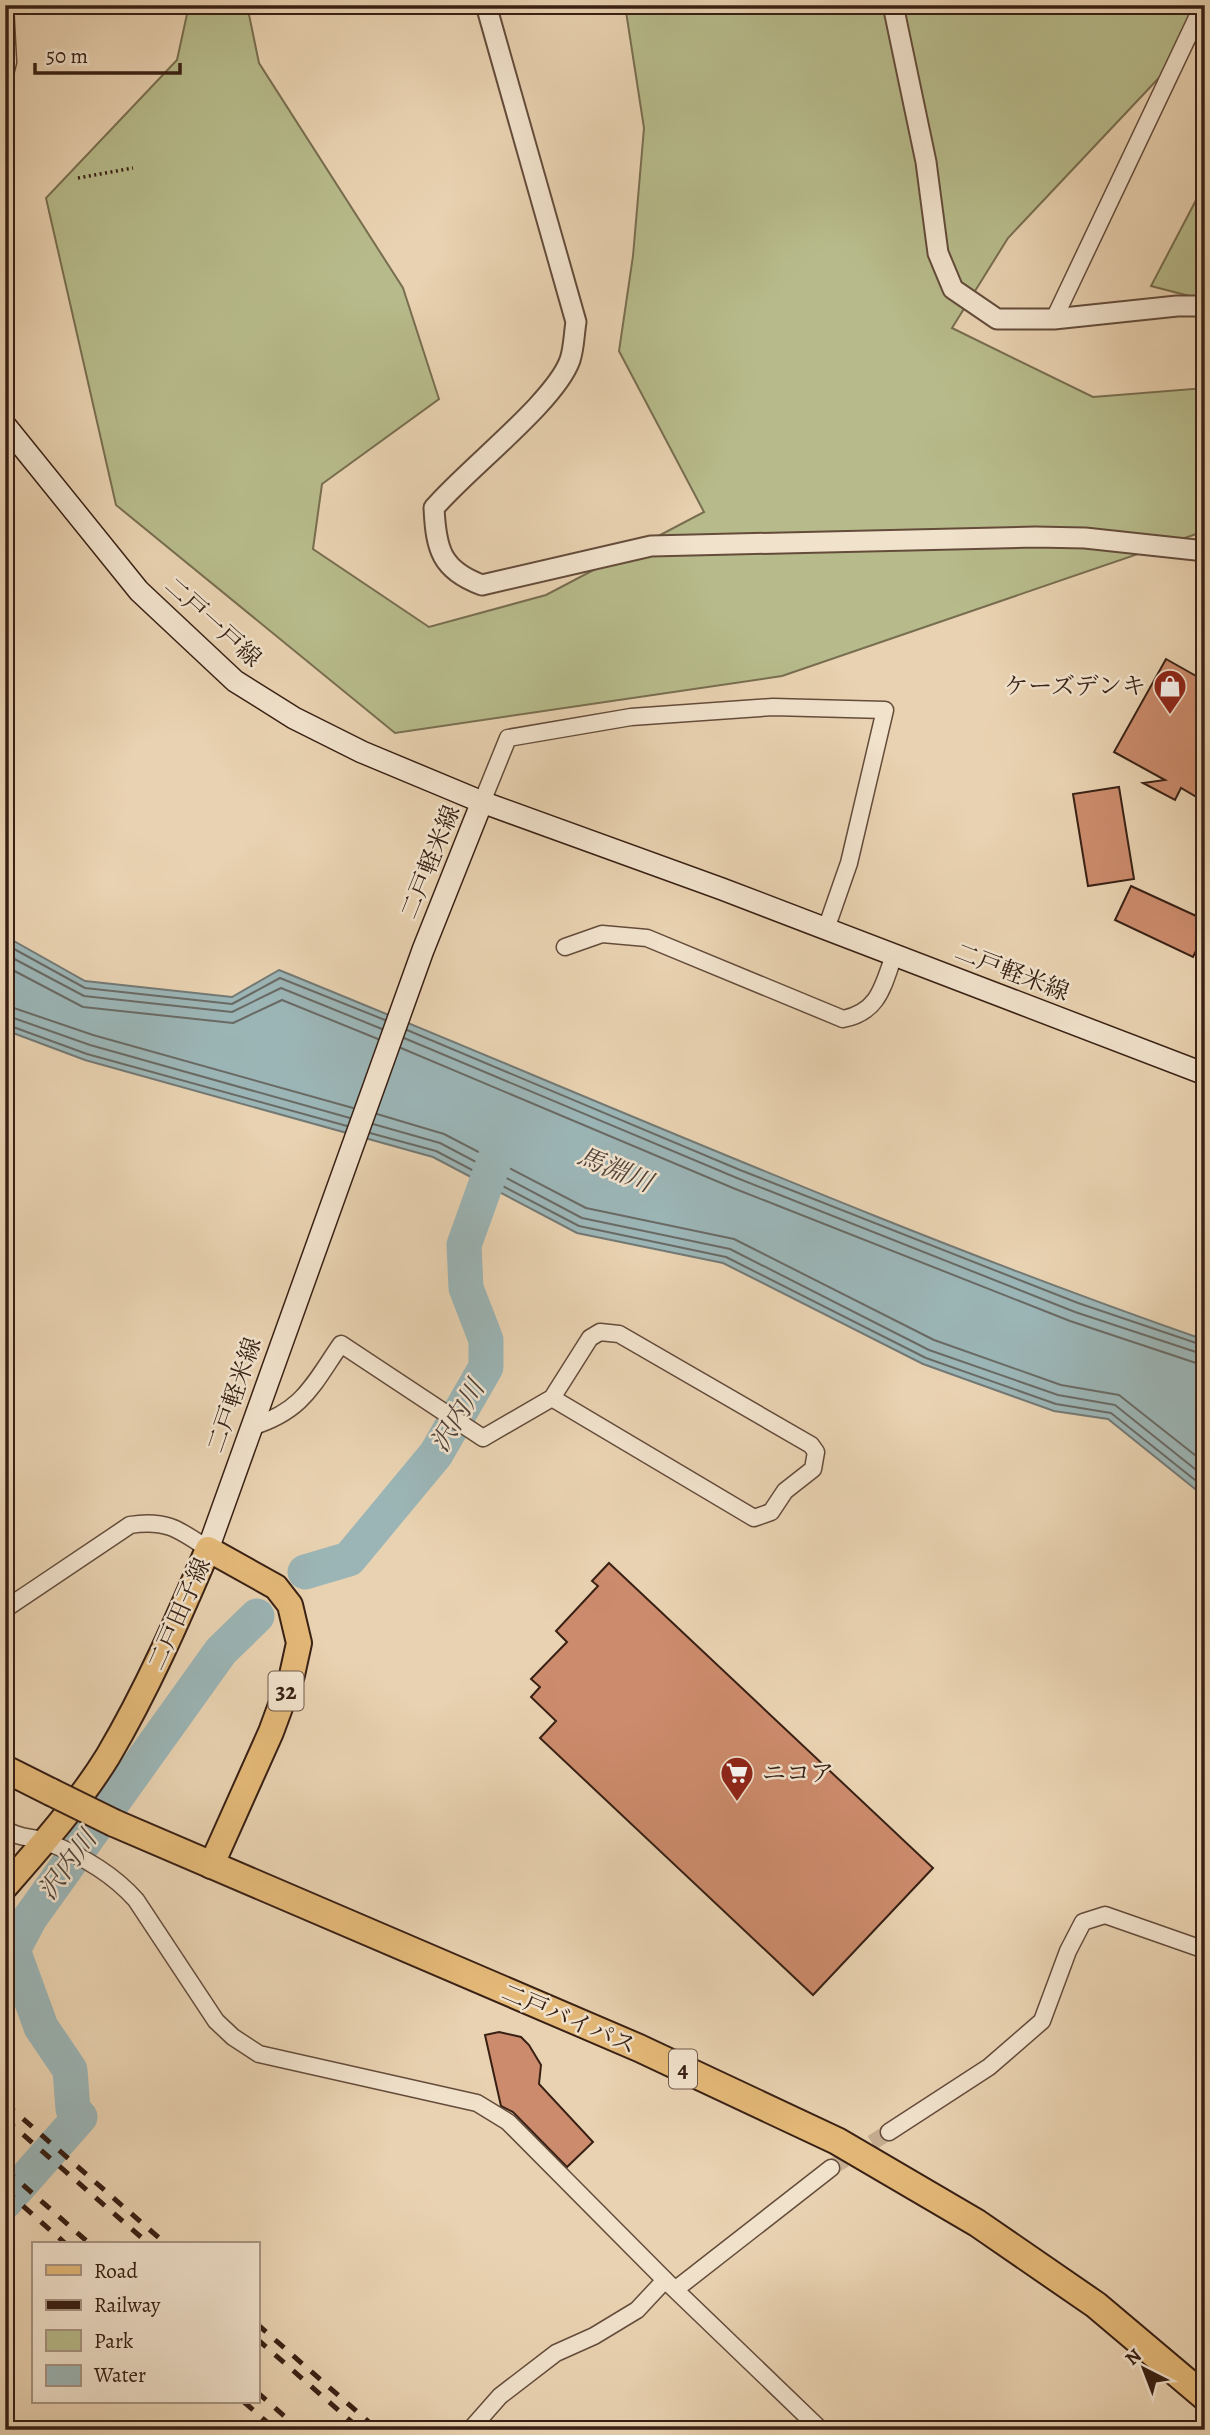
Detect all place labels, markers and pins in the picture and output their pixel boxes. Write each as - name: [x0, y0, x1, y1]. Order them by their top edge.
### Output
- shop icon: ケーズデンキ: [1151, 667, 1189, 716]
- place label: ケーズデンキ: [1004, 670, 1146, 702]
- supermarket icon: ニコア: [718, 1754, 756, 1803]
- place label: ニコア: [762, 1757, 834, 1789]

